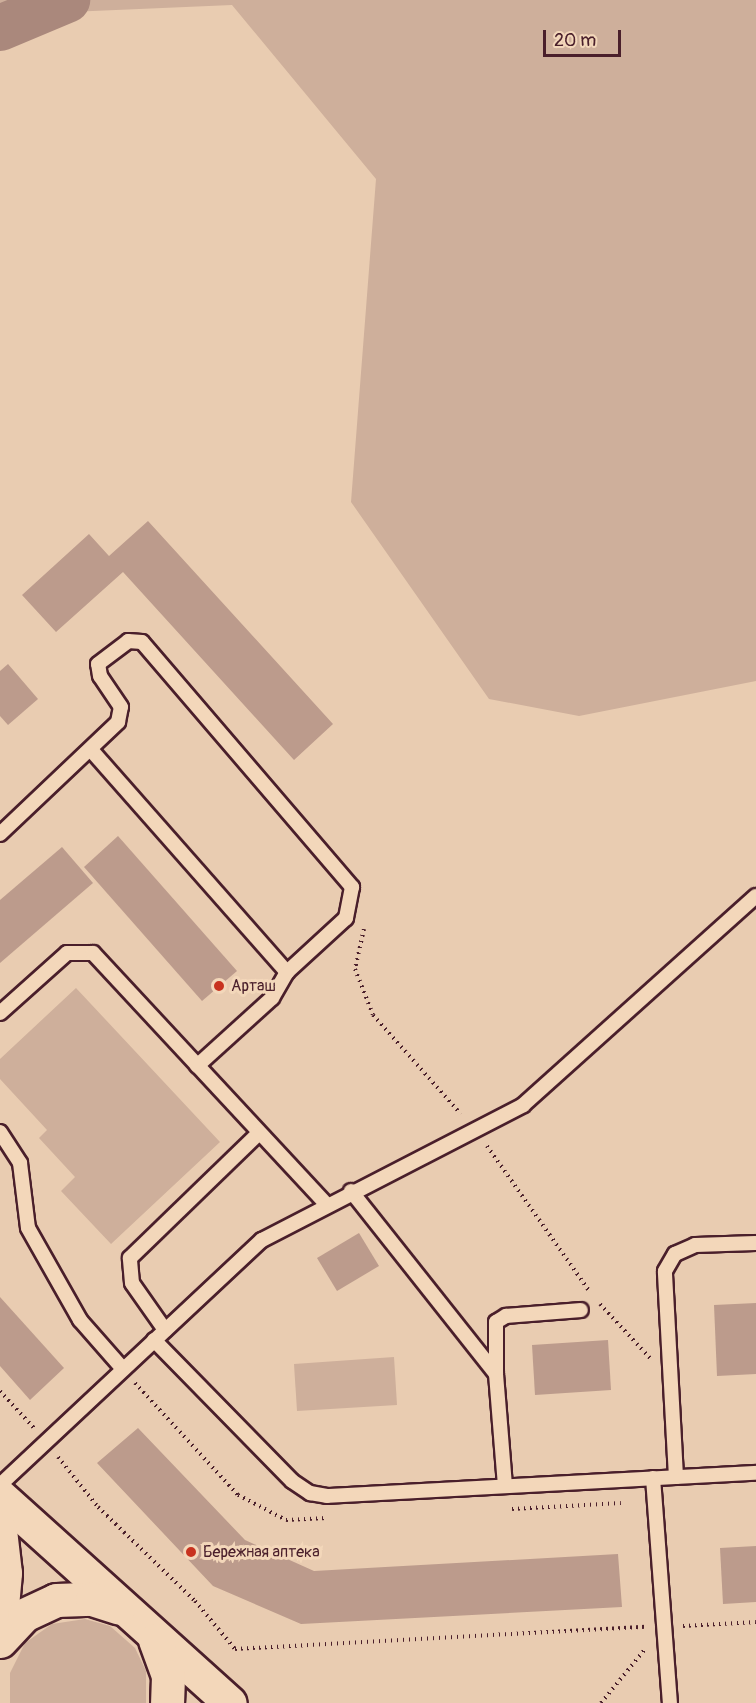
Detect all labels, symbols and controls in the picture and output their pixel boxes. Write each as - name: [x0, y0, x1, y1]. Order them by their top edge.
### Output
- scale bar: [546, 18, 624, 56]
- text: 20 m: [554, 29, 596, 52]
- place label: Арташ: [231, 976, 276, 996]
- marker: Арташ: [212, 979, 226, 993]
- place label: Бережная аптека: [203, 1542, 320, 1562]
- marker: Бережная аптека: [184, 1545, 198, 1559]

